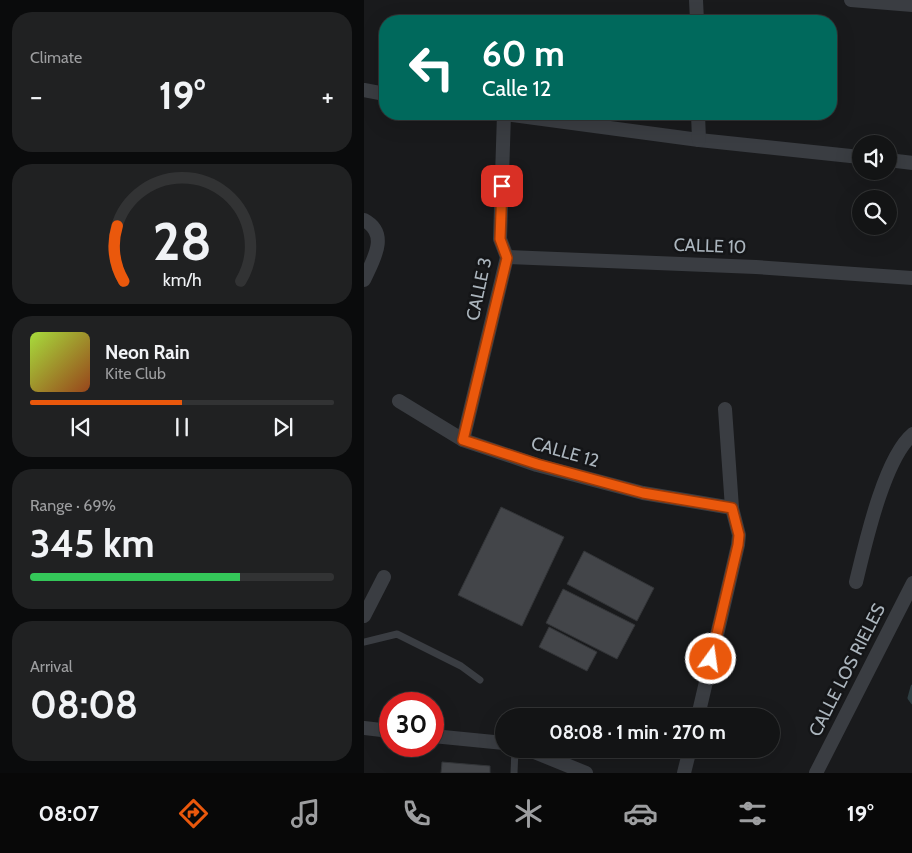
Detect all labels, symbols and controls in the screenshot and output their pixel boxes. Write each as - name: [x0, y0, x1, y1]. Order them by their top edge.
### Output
- text: 60 m: [482, 32, 565, 75]
- icon: left: [399, 35, 464, 100]
- text: Climate: [30, 48, 82, 67]
- text: 19°: [159, 72, 205, 119]
- text: Calle 12: [482, 75, 551, 102]
- text: −: [30, 79, 42, 113]
- text: +: [322, 79, 334, 113]
- map controls: [852, 135, 897, 235]
- button: sound: [852, 135, 897, 180]
- pin: [481, 165, 523, 207]
- icon: arrive: [488, 172, 516, 200]
- button: search: [852, 190, 897, 235]
- text: 28: [153, 210, 211, 273]
- street label: CALLE 10: [673, 234, 747, 258]
- street label: CALLE 3: [462, 255, 496, 323]
- text: km/h: [162, 269, 202, 290]
- text: Neon Rain: [105, 341, 190, 364]
- text: Kite Club: [105, 364, 166, 383]
- icon: previous: [67, 413, 95, 441]
- icon: pause: [168, 413, 196, 441]
- icon: next: [269, 413, 297, 441]
- street label: CALLE 12: [529, 432, 601, 472]
- text: Range · 69%: [30, 496, 116, 515]
- text: 345 km: [30, 520, 155, 567]
- street label: CALLE LOS RIELES: [804, 600, 890, 740]
- position arrow: [684, 632, 736, 684]
- text: Arrival: [30, 657, 73, 676]
- text: 08:08: [30, 681, 138, 728]
- speed limit sign: 30: [379, 692, 444, 757]
- text: 08:08 · 1 min · 270 m: [549, 721, 726, 744]
- icon: directions: [176, 796, 211, 831]
- icon: music: [288, 796, 323, 831]
- icon: phone: [399, 796, 434, 831]
- icon: climate: [511, 796, 546, 831]
- icon: car: [623, 796, 658, 831]
- icon: filters: [735, 796, 770, 831]
- text: 08:07: [38, 800, 99, 827]
- text: 19°: [847, 800, 874, 827]

